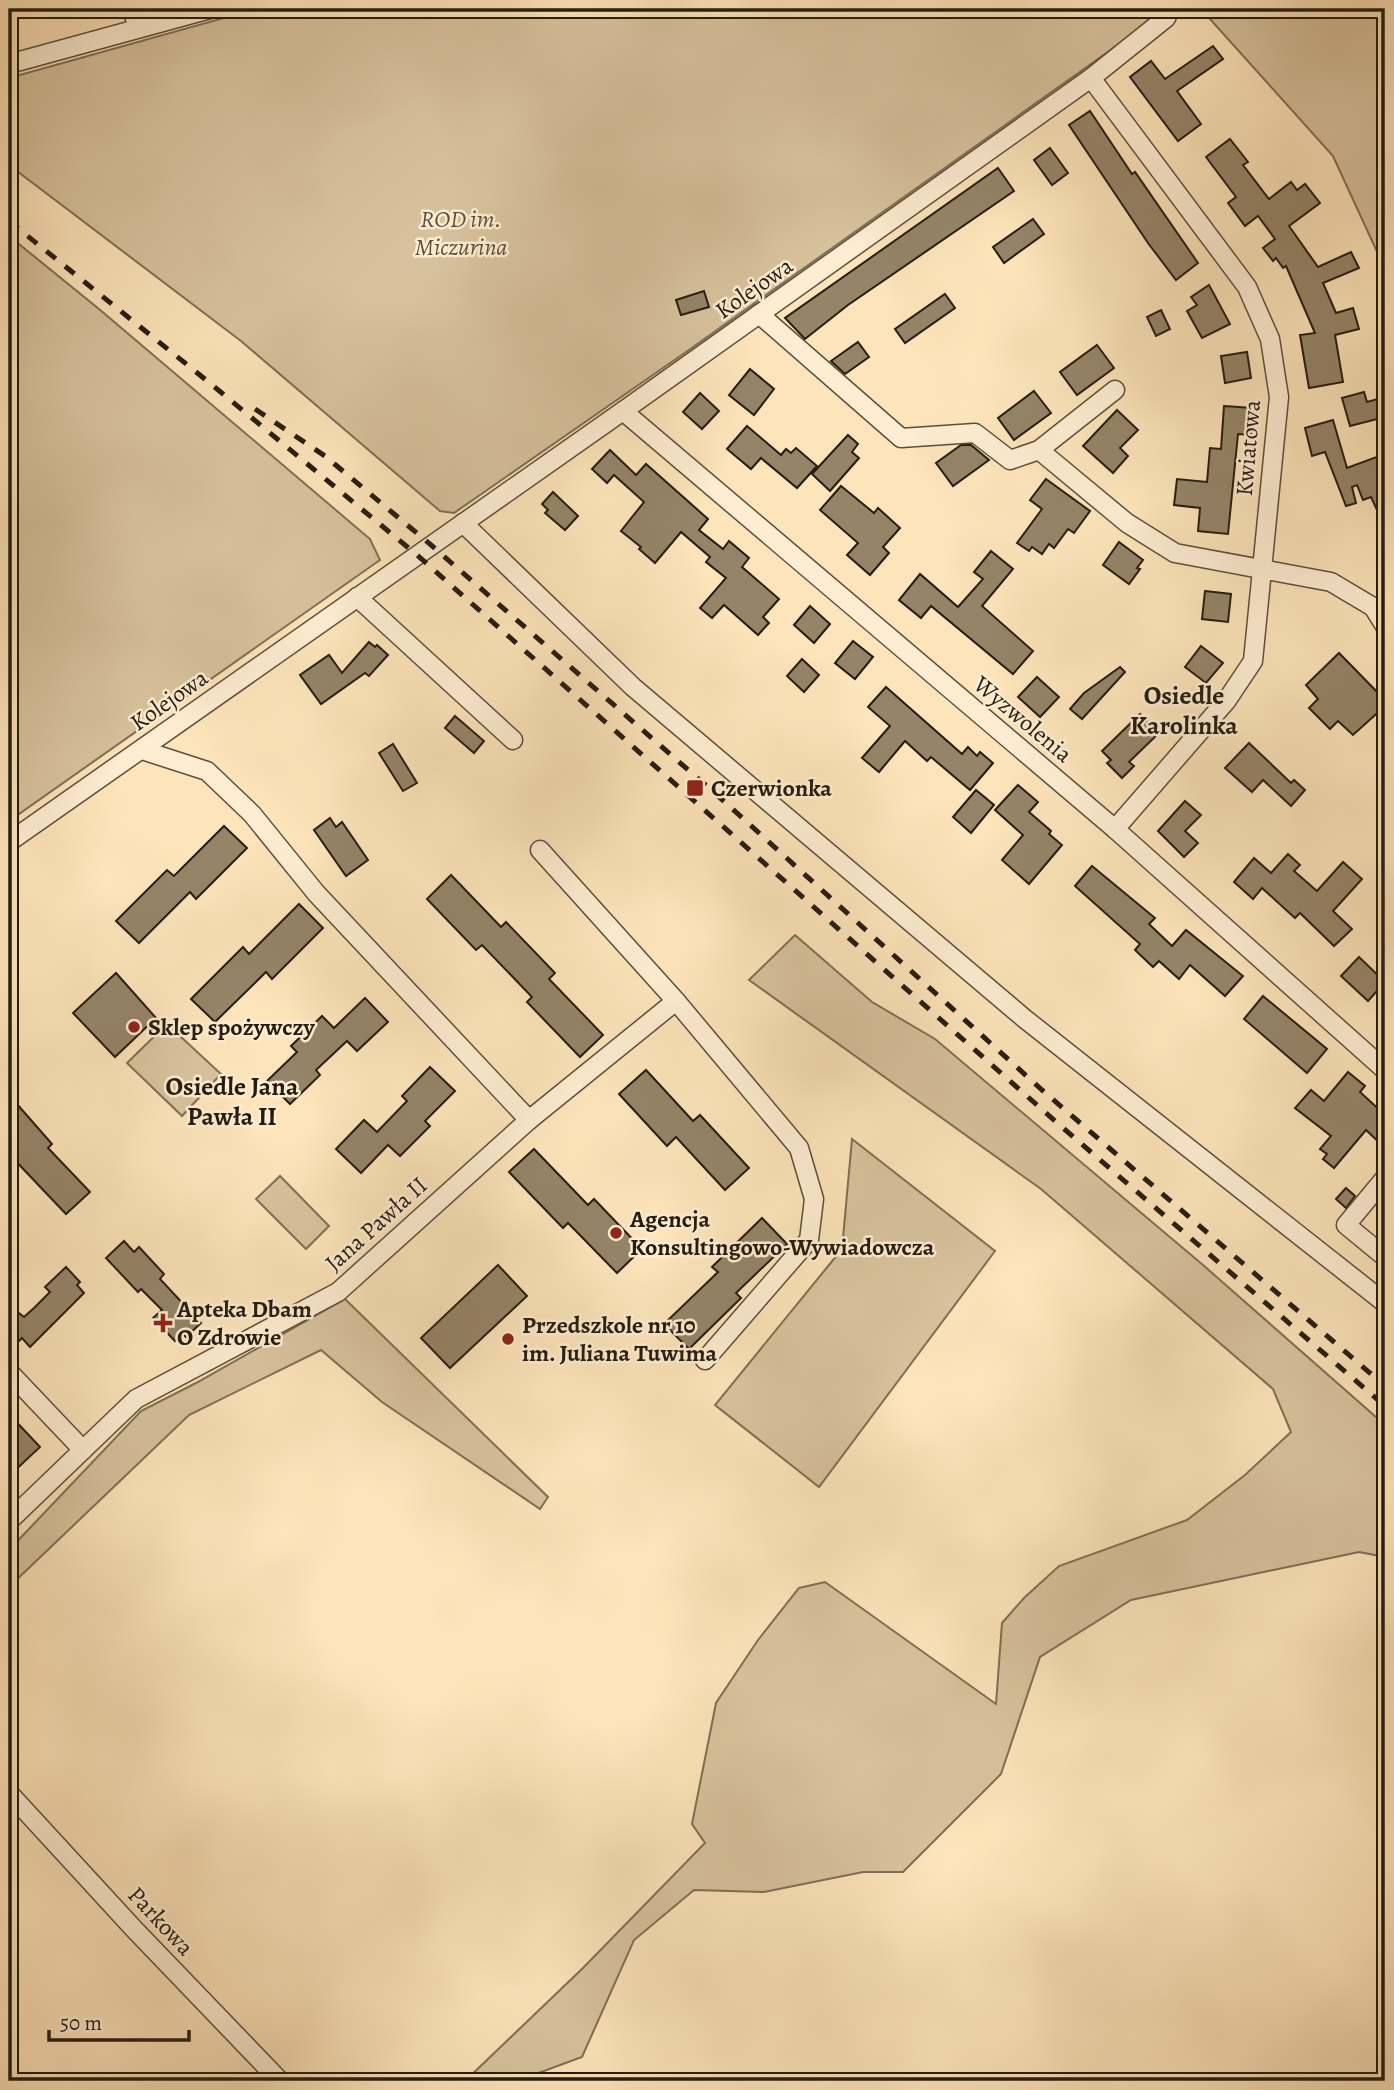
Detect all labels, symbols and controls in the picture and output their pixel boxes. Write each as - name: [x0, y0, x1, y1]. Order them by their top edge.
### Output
- park label: ROD im. Miczurina: [415, 203, 507, 263]
- street label: Kolejowa: [709, 249, 800, 326]
- street label: Kwiatowa: [1228, 398, 1268, 497]
- street label: Kolejowa: [124, 661, 215, 738]
- street label: Wyzwolenia: [966, 668, 1080, 770]
- district label: Osiedle Karolinka: [1130, 678, 1238, 743]
- place label: Czerwionka: [711, 772, 832, 804]
- marker: Czerwionka: [685, 778, 705, 798]
- place label: Sklep spożywczy: [148, 1011, 316, 1043]
- marker: Sklep spożywczy: [126, 1019, 142, 1035]
- district label: Osiedle Jana Pawła II: [166, 1069, 299, 1134]
- street label: Jana Pawła II: [318, 1169, 434, 1279]
- place label: Agencja Konsultingowo-Wywiadowcza: [629, 1203, 935, 1263]
- marker: Agencja Konsultingowo-Wywiadowcza: [608, 1225, 624, 1241]
- place label: Apteka Dbam O Zdrowie: [176, 1293, 312, 1353]
- place label: Przedszkole nr 10 im. Juliana Tuwima: [522, 1309, 717, 1369]
- marker: Apteka Dbam O Zdrowie: [155, 1315, 171, 1331]
- marker: Przedszkole nr 10 im. Juliana Tuwima: [500, 1331, 516, 1347]
- street label: Parkowa: [121, 1879, 202, 1963]
- scale bar: [49, 1999, 189, 2043]
- text: 50 m: [60, 2009, 102, 2037]

